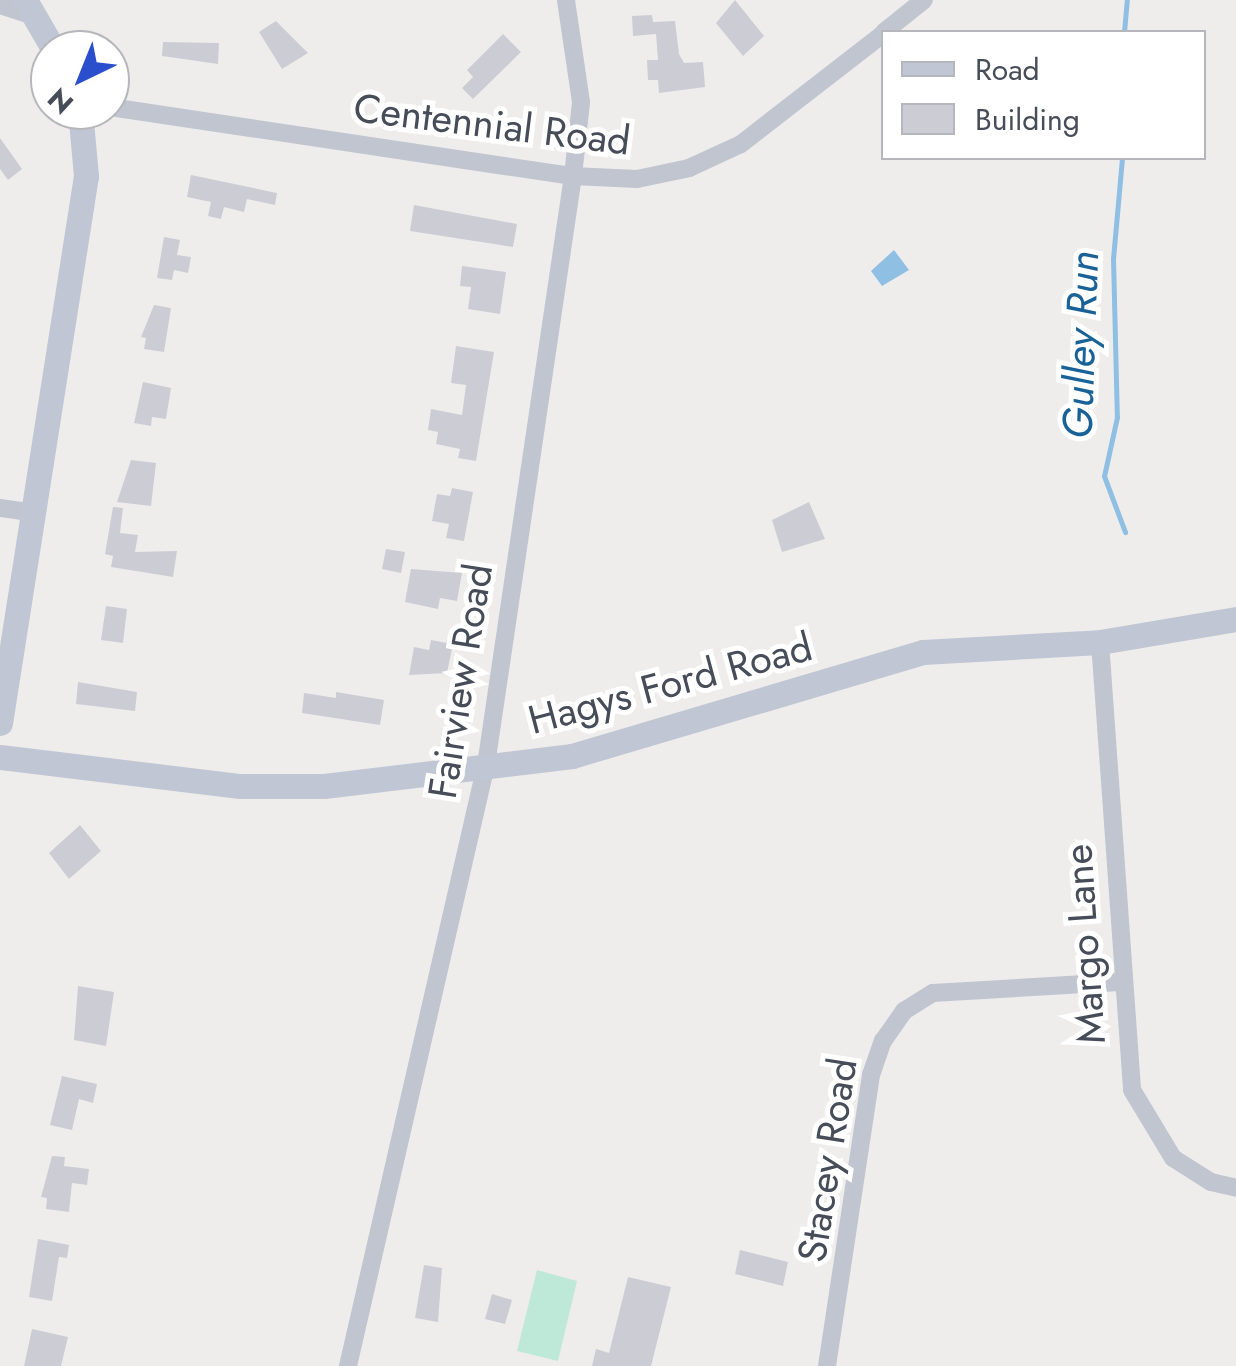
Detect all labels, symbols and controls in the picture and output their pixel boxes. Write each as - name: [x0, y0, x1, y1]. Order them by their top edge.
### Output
- north arrow: [30, 30, 130, 130]
- legend: [881, 30, 1206, 160]
- text: Road: [975, 48, 1040, 91]
- text: N: [38, 78, 83, 123]
- street label: Centennial Road: [351, 83, 633, 165]
- text: Building: [975, 98, 1080, 141]
- water label: Gulley Run: [1053, 250, 1109, 440]
- street label: Fairview Road: [418, 560, 502, 802]
- street label: Hagys Ford Road: [523, 622, 817, 744]
- street label: Margo Lane: [1053, 842, 1115, 1046]
- street label: Stacey Road: [787, 1055, 867, 1265]

